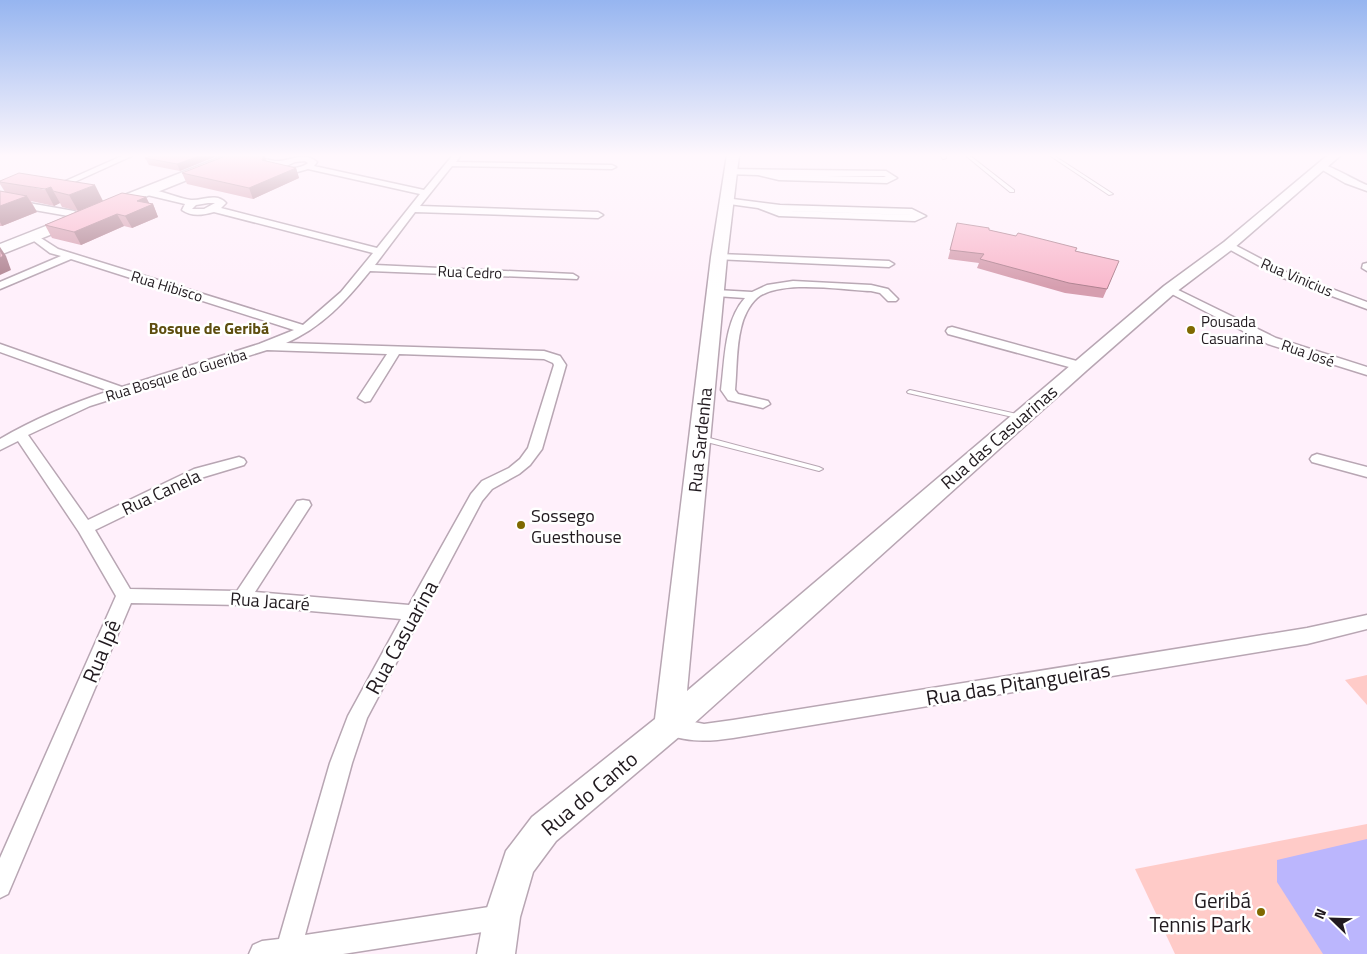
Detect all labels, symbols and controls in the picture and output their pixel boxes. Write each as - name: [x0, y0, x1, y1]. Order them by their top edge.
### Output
- street label: Rua Vinicius: [1257, 252, 1337, 302]
- street label: Rua Cedro: [437, 259, 503, 285]
- street label: Rua Hibisco: [128, 264, 206, 308]
- place label: Pousada Casuarina: [1201, 310, 1264, 350]
- district label: Bosque de Geribá: [149, 316, 269, 340]
- marker: Pousada Casuarina: [1185, 324, 1197, 336]
- street label: Rua José: [1278, 333, 1338, 373]
- street label: Rua Bosque do Gueriba: [103, 342, 250, 407]
- street label: Rua das Casuarinas: [935, 378, 1063, 496]
- street label: Rua Sardenha: [681, 386, 719, 494]
- street label: Rua Canela: [117, 462, 205, 522]
- place label: Sossego Guesthouse: [531, 502, 622, 550]
- marker: Sossego Guesthouse: [515, 519, 527, 531]
- street label: Rua Casuarina: [356, 574, 446, 700]
- street label: Rua Jacaré: [229, 585, 311, 617]
- street label: Rua Ipê: [73, 614, 129, 688]
- street label: Rua das Pitangueiras: [924, 653, 1112, 713]
- street label: Rua do Canto: [534, 743, 644, 843]
- place label: Geribá Tennis Park: [1150, 884, 1251, 940]
- north arrow: [1307, 894, 1357, 944]
- text: N: [1308, 905, 1331, 922]
- marker: Geribá Tennis Park: [1255, 906, 1267, 918]

